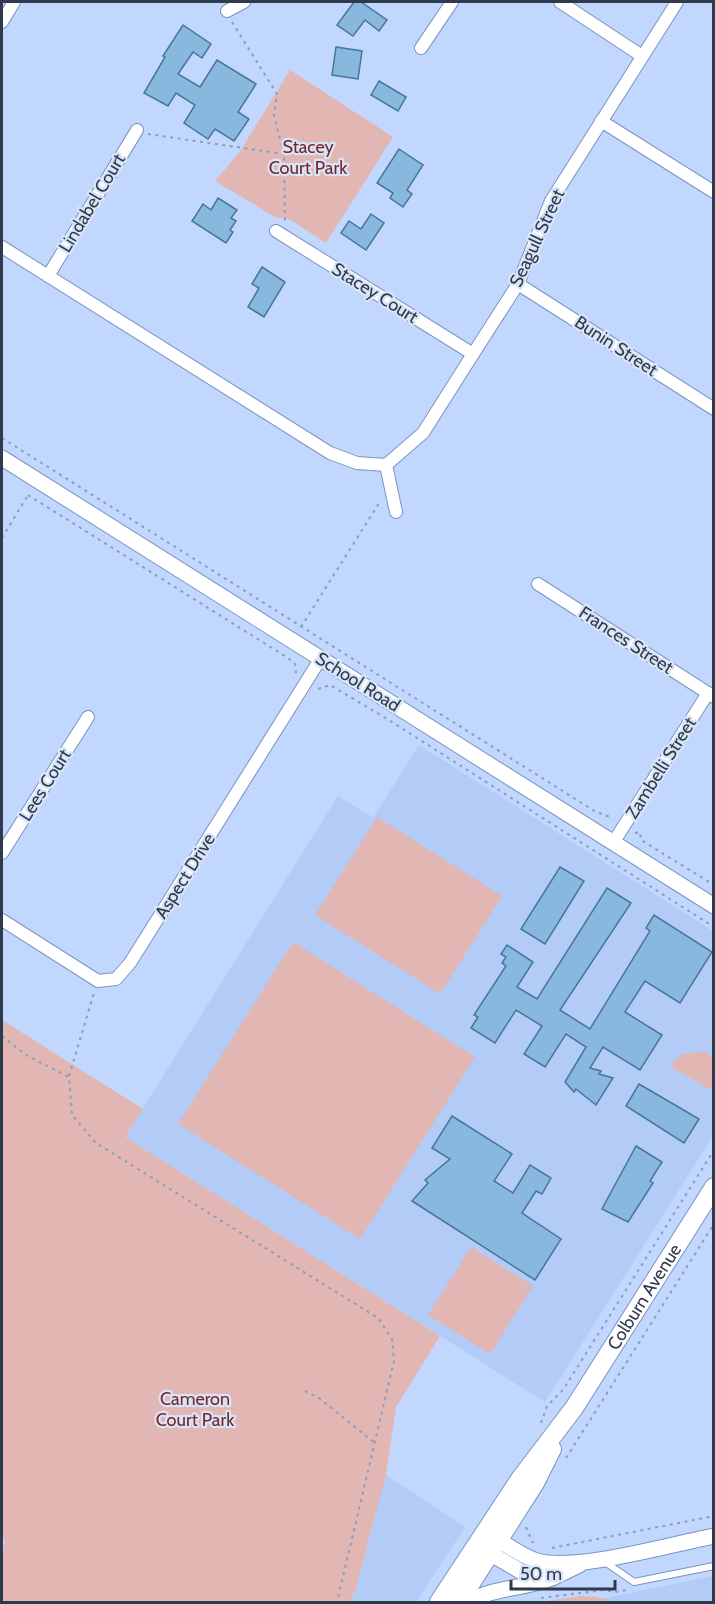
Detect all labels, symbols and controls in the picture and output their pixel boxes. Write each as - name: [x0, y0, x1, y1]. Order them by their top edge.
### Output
- park label: Stacey Court Park: [269, 136, 348, 179]
- street label: Lindabel Court: [54, 150, 130, 256]
- street label: Seagull Street: [505, 186, 569, 290]
- street label: Stacey Court: [328, 258, 422, 328]
- street label: Bunin Street: [570, 311, 662, 381]
- street label: Frances Street: [575, 601, 677, 679]
- street label: School Road: [312, 647, 404, 717]
- street label: Zambelli Street: [621, 713, 701, 823]
- street label: Lees Court: [14, 745, 76, 825]
- street label: Aspect Drive: [150, 829, 220, 923]
- street label: Colburn Avenue: [603, 1240, 686, 1354]
- park label: Cameron Court Park: [156, 1388, 235, 1431]
- scale bar: [511, 1553, 614, 1591]
- text: 50 m: [520, 1563, 562, 1585]

